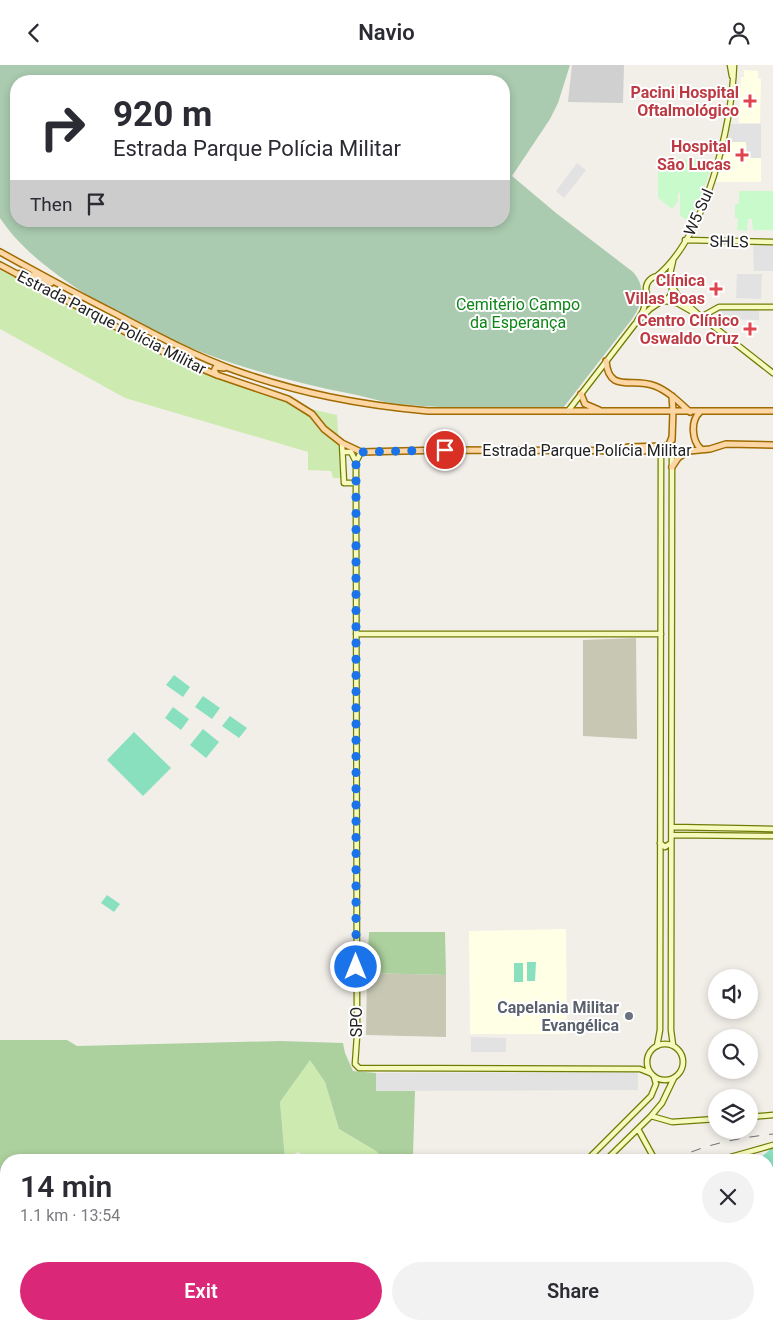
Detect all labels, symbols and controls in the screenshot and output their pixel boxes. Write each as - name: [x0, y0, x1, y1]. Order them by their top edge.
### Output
- icon: back: [20, 19, 48, 47]
- icon: person: [725, 19, 753, 47]
- text: Navio: [358, 20, 415, 45]
- place label: Pacini Hospital Oftalmológico: [630, 83, 739, 120]
- text: 920 m: [113, 94, 212, 135]
- marker: Pacini Hospital Oftalmológico: [743, 94, 757, 108]
- icon: right: [30, 95, 95, 160]
- text: Estrada Parque Polícia Militar: [113, 136, 401, 161]
- place label: Hospital São Lucas: [657, 137, 731, 174]
- marker: Hospital São Lucas: [735, 148, 749, 162]
- street label: W5 Sul: [680, 186, 717, 239]
- icon: arrive: [82, 190, 110, 218]
- text: Then: [30, 193, 72, 216]
- street label: SHLS: [709, 232, 749, 251]
- street label: Estrada Parque Polícia Militar: [14, 266, 210, 379]
- place label: Clínica Villas Boas: [625, 271, 705, 308]
- marker: Clínica Villas Boas: [709, 282, 723, 296]
- park label: Cemitério Campo da Esperança: [456, 295, 580, 332]
- place label: Centro Clínico Oswaldo Cruz: [637, 311, 739, 348]
- marker: Centro Clínico Oswaldo Cruz: [743, 322, 757, 336]
- pin: [424, 429, 466, 471]
- icon: arrive: [431, 436, 459, 464]
- street label: Estrada Parque Polícia Militar: [482, 441, 692, 460]
- position arrow: [329, 940, 381, 992]
- map controls: [708, 969, 758, 1139]
- button: sound: [708, 969, 758, 1019]
- place label: Capelania Militar Evangélica: [497, 998, 619, 1035]
- street label: SPO: [347, 1007, 366, 1037]
- marker: Capelania Militar Evangélica: [623, 1010, 635, 1022]
- button: search: [708, 1029, 758, 1079]
- button: layers: [708, 1089, 758, 1139]
- text: 14 min: [20, 1169, 112, 1204]
- button: close: [702, 1171, 754, 1223]
- text: 1.1 km · 13:54: [20, 1206, 120, 1225]
- button: Exit: [20, 1262, 382, 1320]
- button: Share: [392, 1262, 754, 1320]

